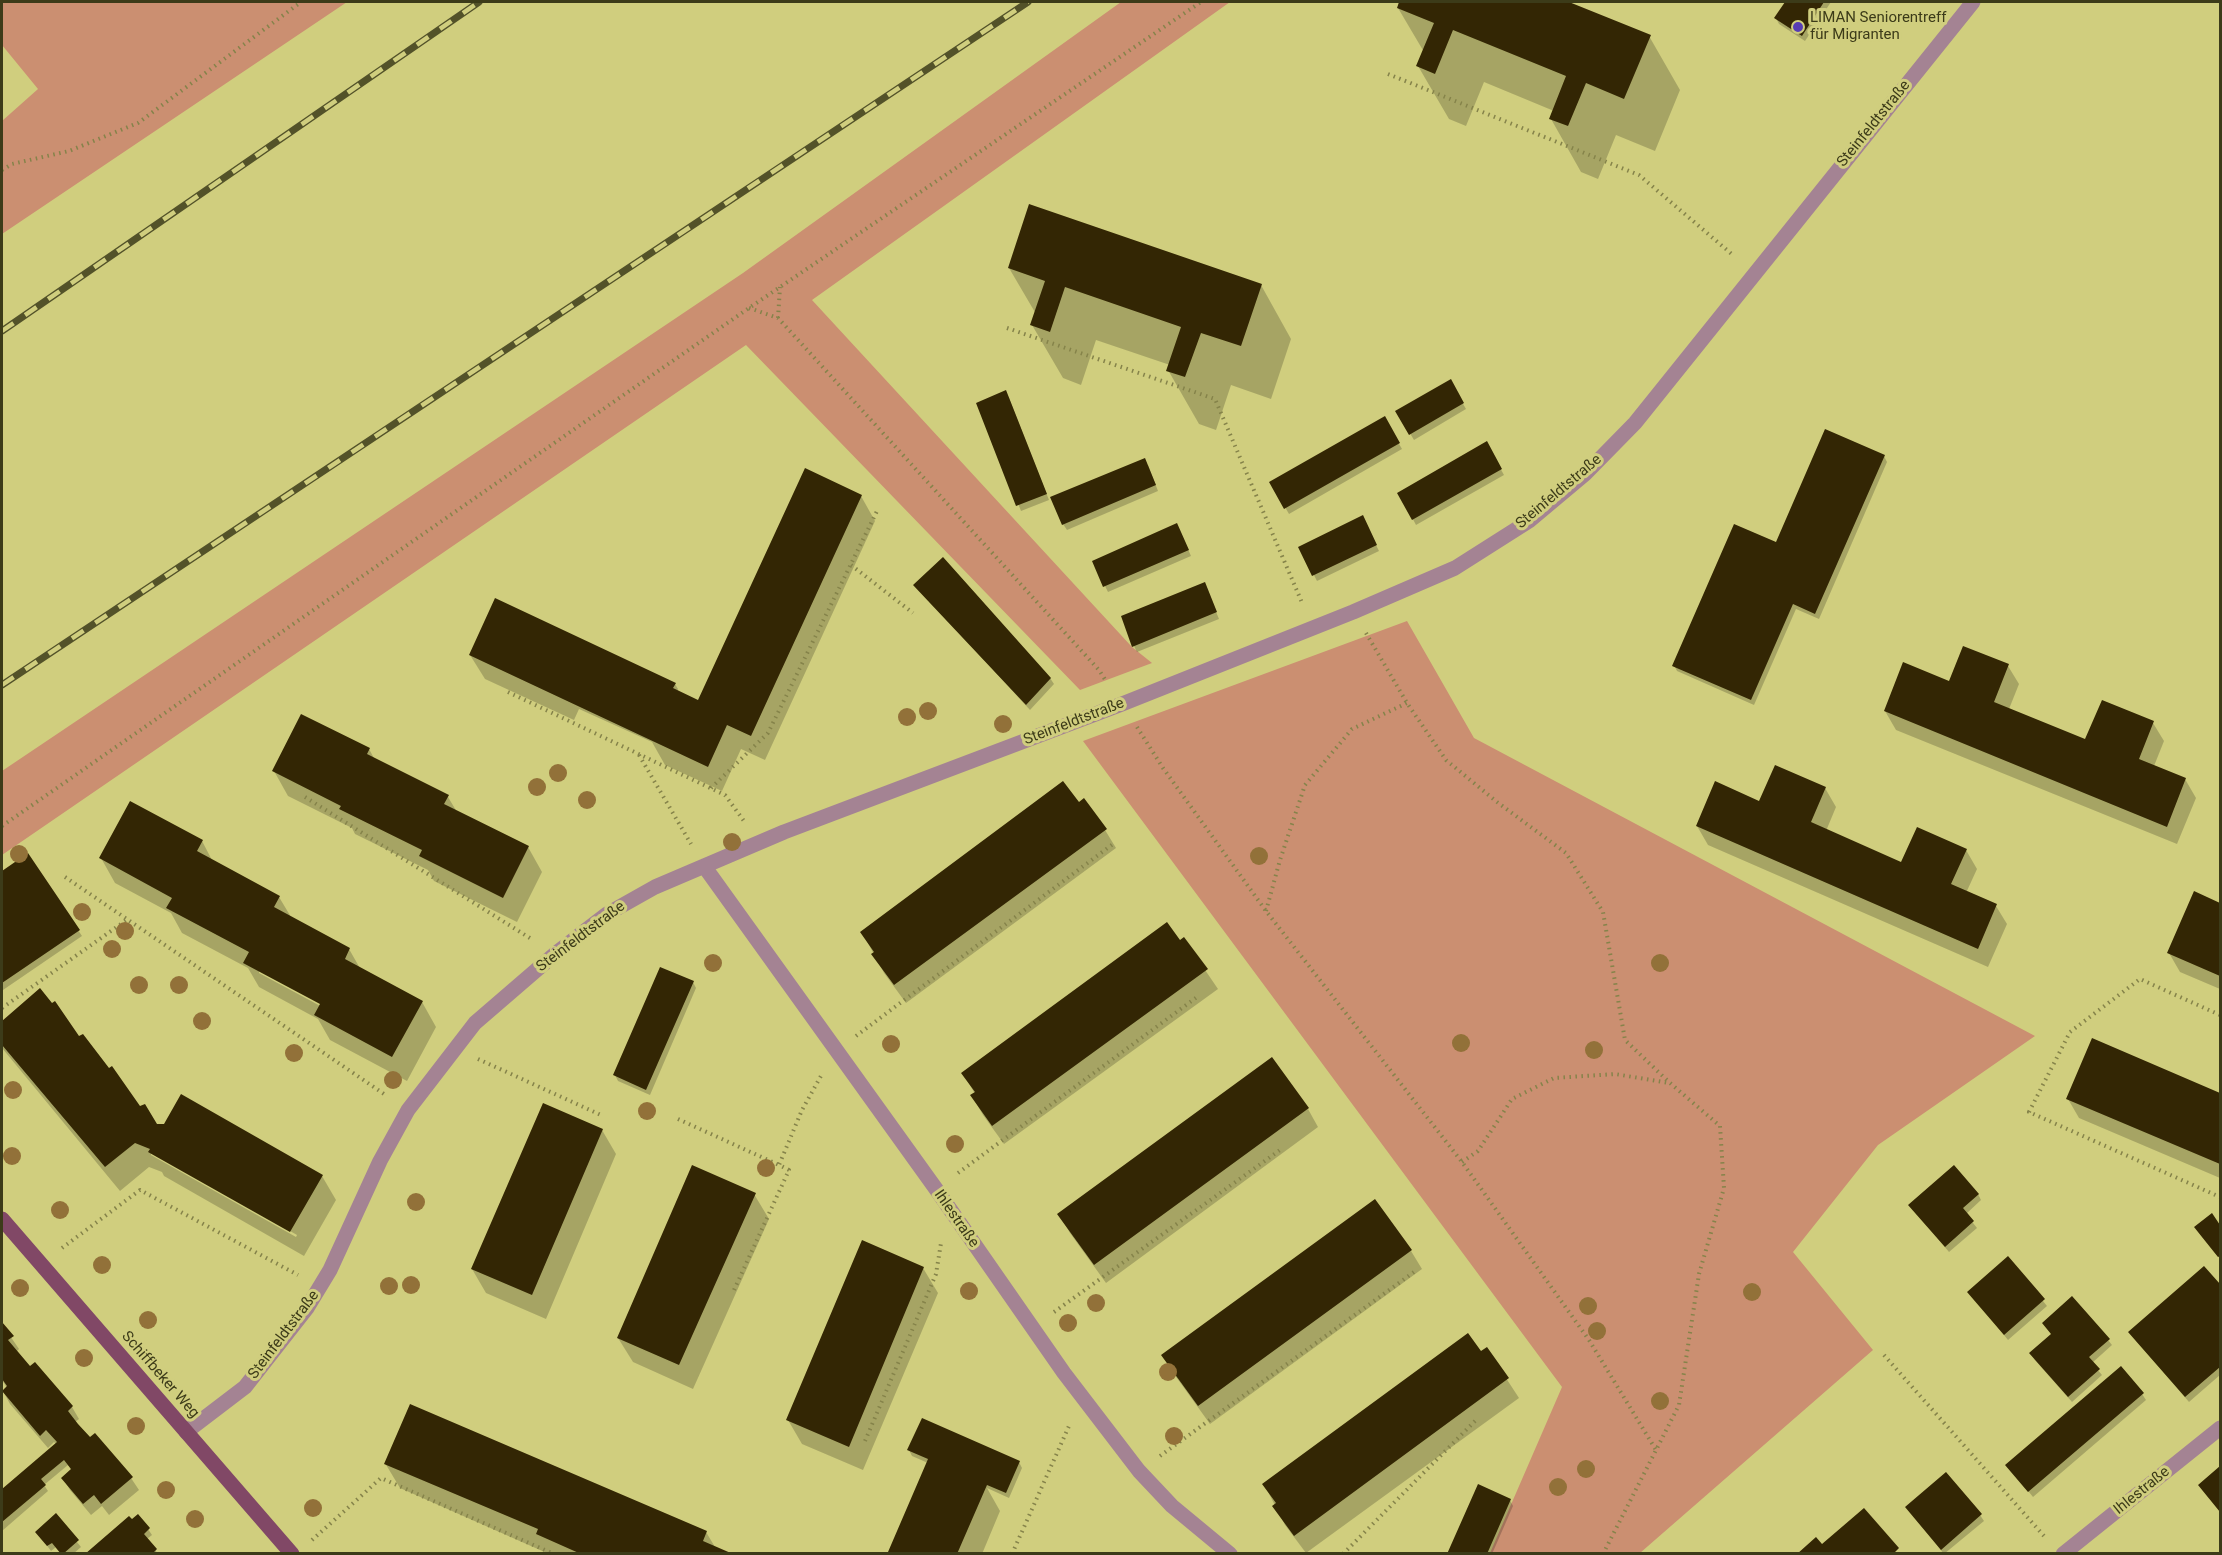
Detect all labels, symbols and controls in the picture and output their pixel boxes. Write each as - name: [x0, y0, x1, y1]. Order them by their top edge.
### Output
- place label: LIMAN Seniorentreff für Migranten: [1810, 9, 1946, 44]
- marker: LIMAN Seniorentreff für Migranten: [1791, 20, 1805, 34]
- street label: Steinfeldtstraße: [1834, 77, 1914, 171]
- street label: Steinfeldtstraße: [1513, 451, 1605, 533]
- street label: Steinfeldtstraße: [1021, 695, 1127, 749]
- street label: Steinfeldtstraße: [533, 898, 629, 976]
- street label: Ihlestraße: [930, 1187, 982, 1251]
- street label: Steinfeldtstraße: [245, 1287, 323, 1383]
- street label: Schiffbeker Weg: [117, 1328, 203, 1422]
- street label: Ihlestraße: [2111, 1463, 2173, 1519]

